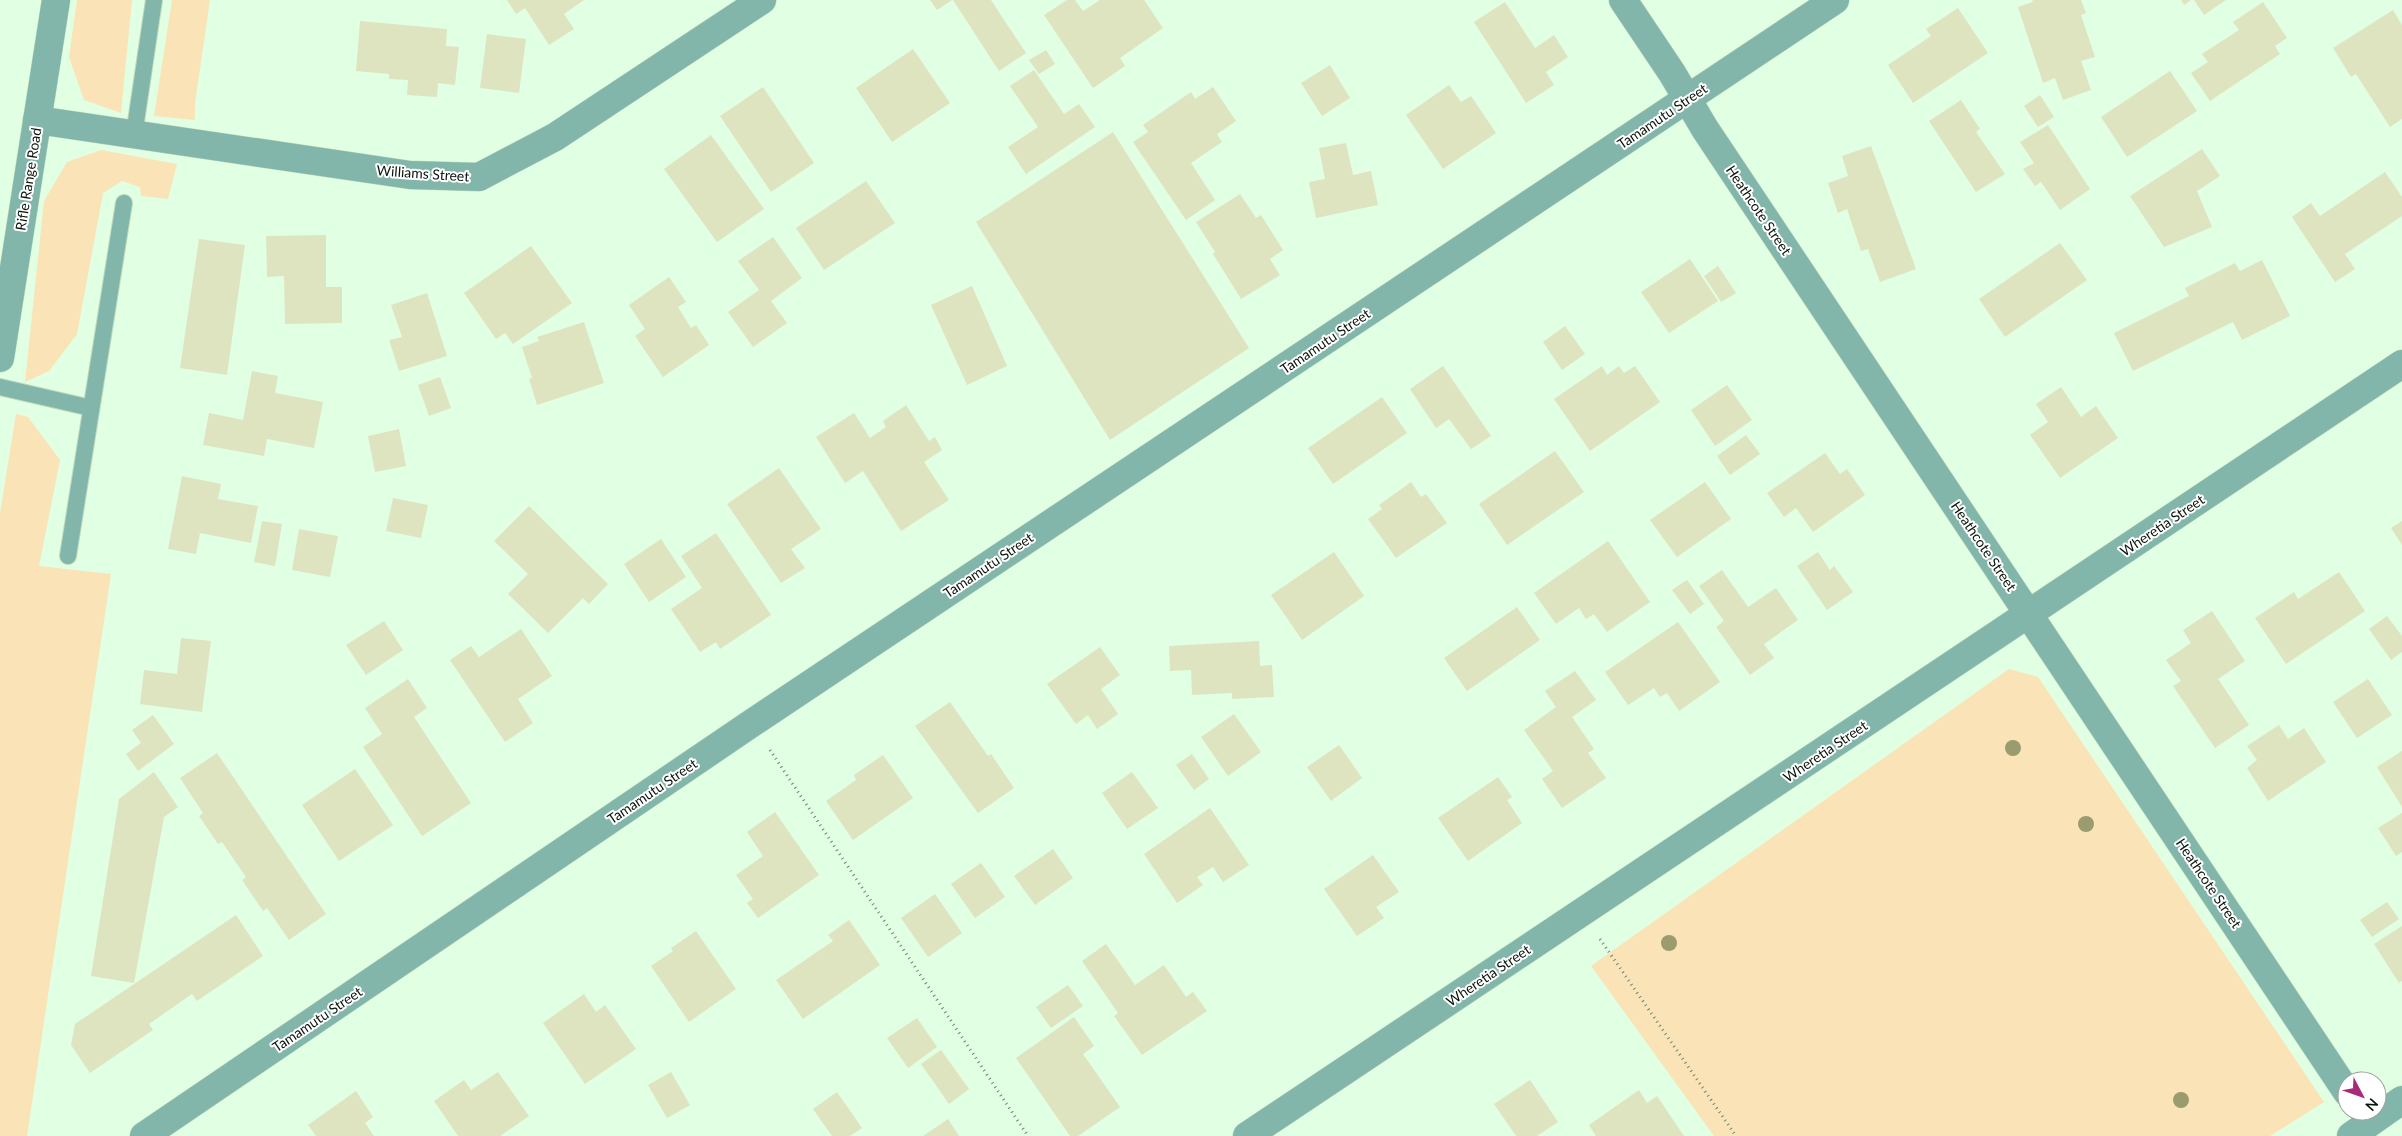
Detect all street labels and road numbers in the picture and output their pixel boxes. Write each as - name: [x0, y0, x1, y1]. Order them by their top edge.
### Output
- street label: Tamamutu Street: [1614, 80, 1710, 152]
- street label: Rifle Range Road: [11, 126, 45, 232]
- street label: Williams Street: [376, 161, 470, 185]
- street label: Heathcote Street: [1723, 162, 1795, 258]
- street label: Tamamutu Street: [1277, 305, 1373, 377]
- street label: Wheretia Street: [2117, 491, 2207, 559]
- street label: Heathcote Street: [1948, 498, 2020, 594]
- street label: Tamamutu Street: [940, 529, 1036, 601]
- street label: Wheretia Street: [1780, 717, 1870, 785]
- street label: Tamamutu Street: [604, 755, 700, 827]
- street label: Heathcote Street: [2173, 835, 2245, 931]
- street label: Wheretia Street: [1443, 941, 1533, 1009]
- street label: Tamamutu Street: [269, 983, 365, 1055]

